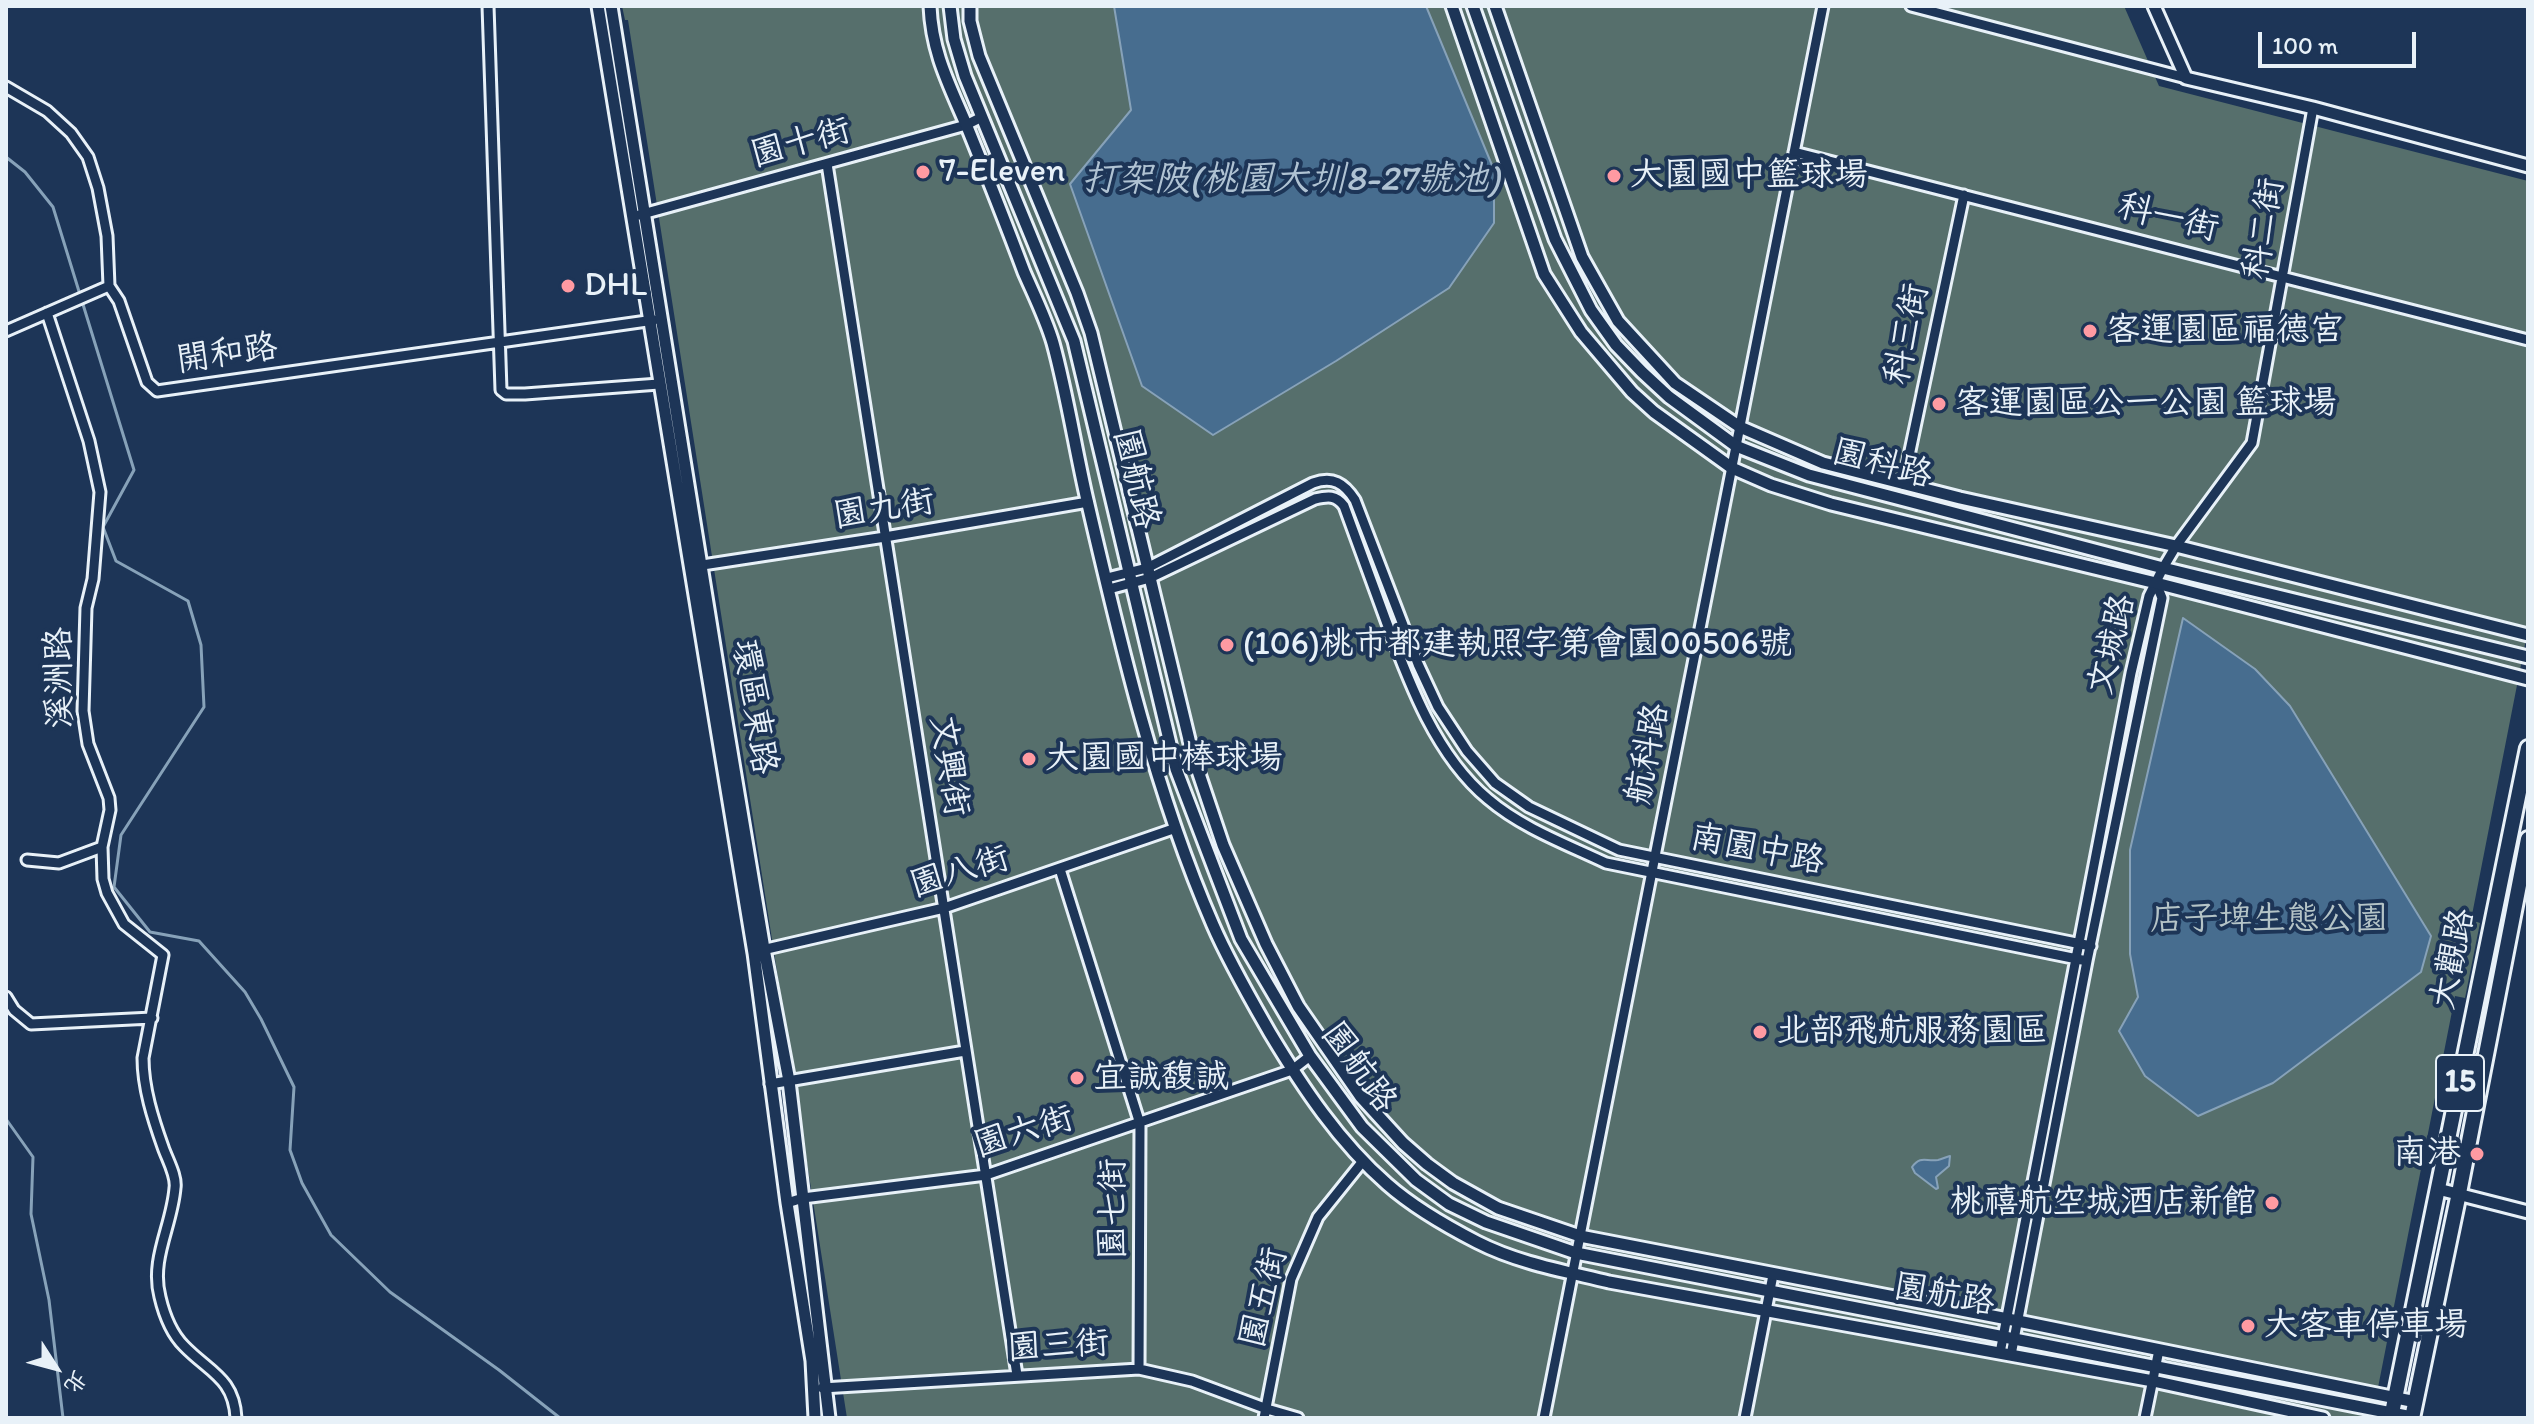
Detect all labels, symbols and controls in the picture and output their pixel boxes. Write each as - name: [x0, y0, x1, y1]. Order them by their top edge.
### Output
- scale bar: [2262, 16, 2420, 66]
- text: 100 m: [2272, 31, 2338, 60]
- street label: 園十街: [746, 111, 856, 177]
- place label: 7-Eleven: [939, 152, 1065, 192]
- place label: 大園國中籃球場: [1630, 156, 1868, 196]
- water label: 打架陂(桃園大圳8-27號池): [1082, 159, 1500, 203]
- marker: 7-Eleven: [914, 163, 932, 181]
- marker: 大園國中籃球場: [1605, 167, 1623, 185]
- street label: 科二街: [2236, 175, 2294, 283]
- street label: 科一街: [2114, 187, 2222, 251]
- place label: DHL: [584, 266, 647, 306]
- marker: DHL: [559, 277, 577, 295]
- street label: 科三街: [1877, 280, 1939, 388]
- place label: 客運園區福德宮: [2106, 311, 2344, 351]
- marker: 客運園區福德宮: [2081, 322, 2099, 340]
- street label: 開和路: [174, 328, 280, 382]
- place label: 客運園區公一公園 籃球場: [1955, 384, 2337, 424]
- marker: 客運園區公一公園 籃球場: [1930, 395, 1948, 413]
- street label: 園航路: [1104, 425, 1166, 533]
- street label: 園科路: [1827, 432, 1937, 498]
- street label: 園九街: [830, 482, 938, 538]
- street label: 文城路: [2081, 591, 2145, 699]
- place label: (106)桃市都建執照字第會園00506號: [1243, 625, 1793, 665]
- street label: 溪洲路: [40, 627, 82, 729]
- marker: (106)桃市都建執照字第會園00506號: [1218, 636, 1236, 654]
- street label: 環區東路: [722, 637, 784, 777]
- street label: 航科路: [1619, 700, 1679, 808]
- street label: 文興街: [920, 712, 976, 820]
- place label: 大園國中棒球場: [1045, 739, 1283, 779]
- marker: 大園國中棒球場: [1020, 750, 1038, 768]
- street label: 南園中路: [1686, 818, 1828, 884]
- street label: 園八街: [905, 839, 1015, 907]
- park label: 店子埤生態公園: [2150, 900, 2388, 940]
- street label: 大觀路: [2423, 905, 2485, 1013]
- place label: 北部飛航服務園區: [1776, 1012, 2048, 1052]
- street label: 園航路: [1312, 1015, 1404, 1121]
- marker: 北部飛航服務園區: [1751, 1023, 1769, 1041]
- road number: 15: [2436, 1055, 2484, 1111]
- place label: 宜誠馥誠: [1093, 1058, 1229, 1098]
- marker: 宜誠馥誠: [1068, 1069, 1086, 1087]
- street label: 園六街: [969, 1099, 1079, 1167]
- place label: 南港: [2393, 1134, 2461, 1174]
- marker: 南港: [2468, 1145, 2486, 1163]
- street label: 園七街: [1094, 1158, 1134, 1260]
- place label: 桃禧航空城酒店新館: [1950, 1183, 2256, 1223]
- marker: 桃禧航空城酒店新館: [2263, 1194, 2281, 1212]
- street label: 園五街: [1233, 1244, 1297, 1352]
- street label: 園航路: [1890, 1267, 1998, 1325]
- place label: 大客車停車場: [2264, 1306, 2468, 1346]
- marker: 大客車停車場: [2239, 1317, 2257, 1335]
- street label: 園三街: [1006, 1324, 1110, 1370]
- north arrow: [16, 1328, 96, 1408]
- text: 北: [58, 1366, 93, 1399]

